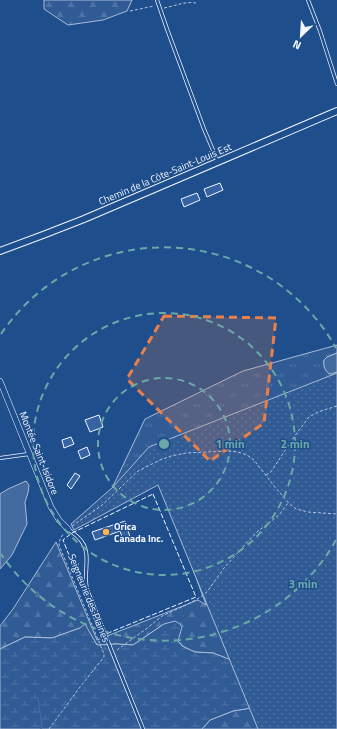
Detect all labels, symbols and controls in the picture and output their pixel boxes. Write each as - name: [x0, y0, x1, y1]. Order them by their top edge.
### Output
- north arrow: [281, 16, 321, 56]
- text: N: [290, 36, 304, 54]
- street label: Chemin de la Côte-Saint-Louis Est: [96, 139, 234, 209]
- street label: Montée Saint-Isidore: [15, 409, 63, 497]
- text: 1 min: [215, 434, 245, 453]
- text: 2 min: [280, 434, 310, 453]
- centre of rings: [157, 437, 171, 451]
- place label: Orica Canada Inc.: [114, 519, 163, 546]
- marker: Orica Canada Inc.: [101, 527, 111, 537]
- street label: Seigneurie des Plaines: [64, 552, 114, 645]
- text: 3 min: [288, 574, 318, 593]

